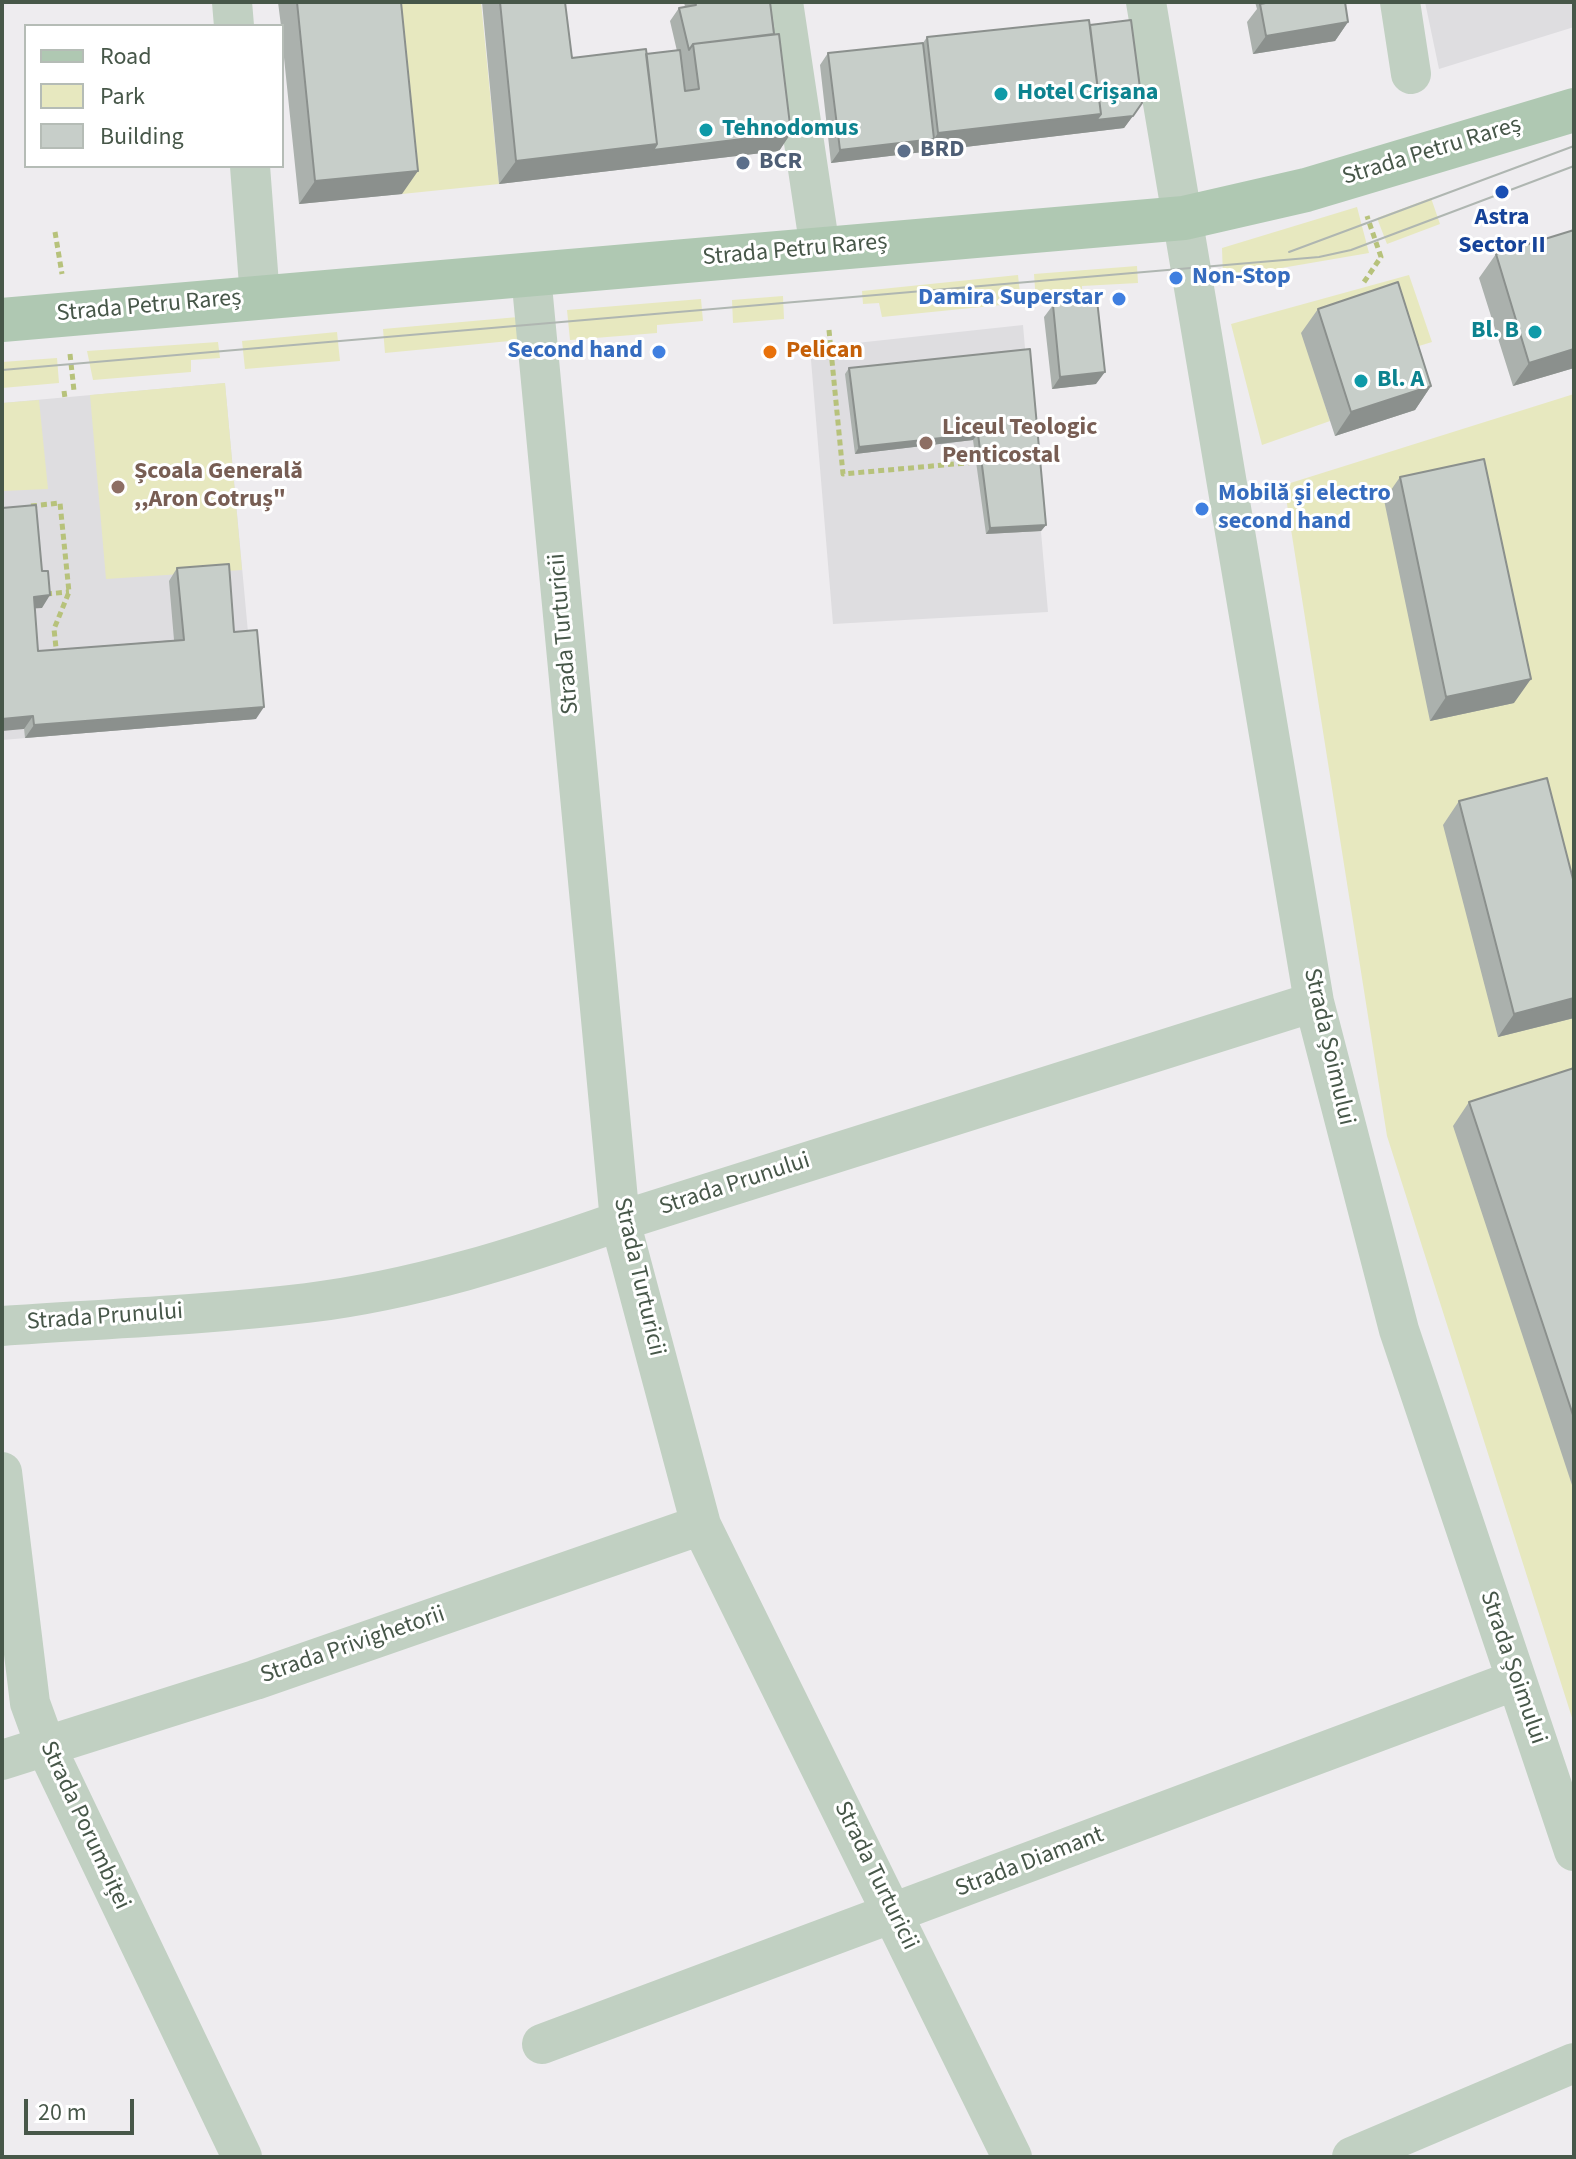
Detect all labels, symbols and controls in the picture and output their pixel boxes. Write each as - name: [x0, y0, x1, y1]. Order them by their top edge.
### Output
- legend: [24, 24, 284, 168]
- text: Road: [100, 39, 152, 74]
- text: Park: [100, 79, 145, 114]
- place label: Hotel Crișana: [1017, 80, 1159, 108]
- marker: Hotel Crișana: [992, 85, 1010, 103]
- street label: Strada Petru Rareș: [1339, 111, 1525, 193]
- place label: Tehnodomus: [722, 116, 859, 144]
- text: Building: [100, 119, 184, 154]
- marker: Tehnodomus: [697, 121, 715, 139]
- place label: BRD: [920, 137, 964, 165]
- marker: BRD: [895, 142, 913, 160]
- place label: BCR: [759, 149, 802, 177]
- marker: BCR: [734, 154, 752, 172]
- marker: Astra Sector II: [1493, 183, 1511, 201]
- place label: Astra Sector II: [1458, 205, 1546, 261]
- street label: Strada Petru Rareș: [702, 229, 888, 273]
- place label: Non-Stop: [1192, 264, 1291, 292]
- marker: Non-Stop: [1167, 269, 1185, 287]
- street label: Strada Petru Rareș: [56, 285, 242, 329]
- place label: Damira Superstar: [918, 285, 1103, 313]
- marker: Damira Superstar: [1110, 290, 1128, 308]
- place label: Bl. B: [1471, 318, 1519, 346]
- marker: Bl. B: [1526, 323, 1544, 341]
- place label: Second hand: [507, 338, 643, 366]
- place label: Pelican: [786, 338, 863, 366]
- marker: Second hand: [650, 343, 668, 361]
- marker: Pelican: [761, 343, 779, 361]
- place label: Bl. A: [1377, 367, 1424, 395]
- marker: Bl. A: [1352, 372, 1370, 390]
- place label: Liceul Teologic Penticostal: [942, 415, 1097, 471]
- marker: Liceul Teologic Penticostal: [917, 434, 935, 452]
- place label: Școala Generală ,,Aron Cotruș": [134, 459, 303, 515]
- marker: Școala Generală ,,Aron Cotruș": [109, 478, 127, 496]
- place label: Mobilă și electro second hand: [1218, 481, 1391, 537]
- marker: Mobilă și electro second hand: [1193, 500, 1211, 518]
- street label: Strada Turturicii: [544, 552, 586, 716]
- street label: Strada Șoimului: [1296, 966, 1360, 1128]
- street label: Strada Prunului: [656, 1147, 814, 1223]
- street label: Strada Turturicii: [606, 1195, 670, 1359]
- street label: Strada Prunului: [26, 1298, 184, 1338]
- street label: Strada Șoimului: [1472, 1588, 1552, 1748]
- street label: Strada Privighetorii: [257, 1601, 449, 1691]
- street label: Strada Porumbiței: [32, 1737, 136, 1915]
- street label: Strada Turturicii: [827, 1797, 923, 1955]
- street label: Strada Diamant: [952, 1822, 1108, 1904]
- scale bar: [28, 2083, 138, 2133]
- text: 20 m: [38, 2095, 87, 2130]

